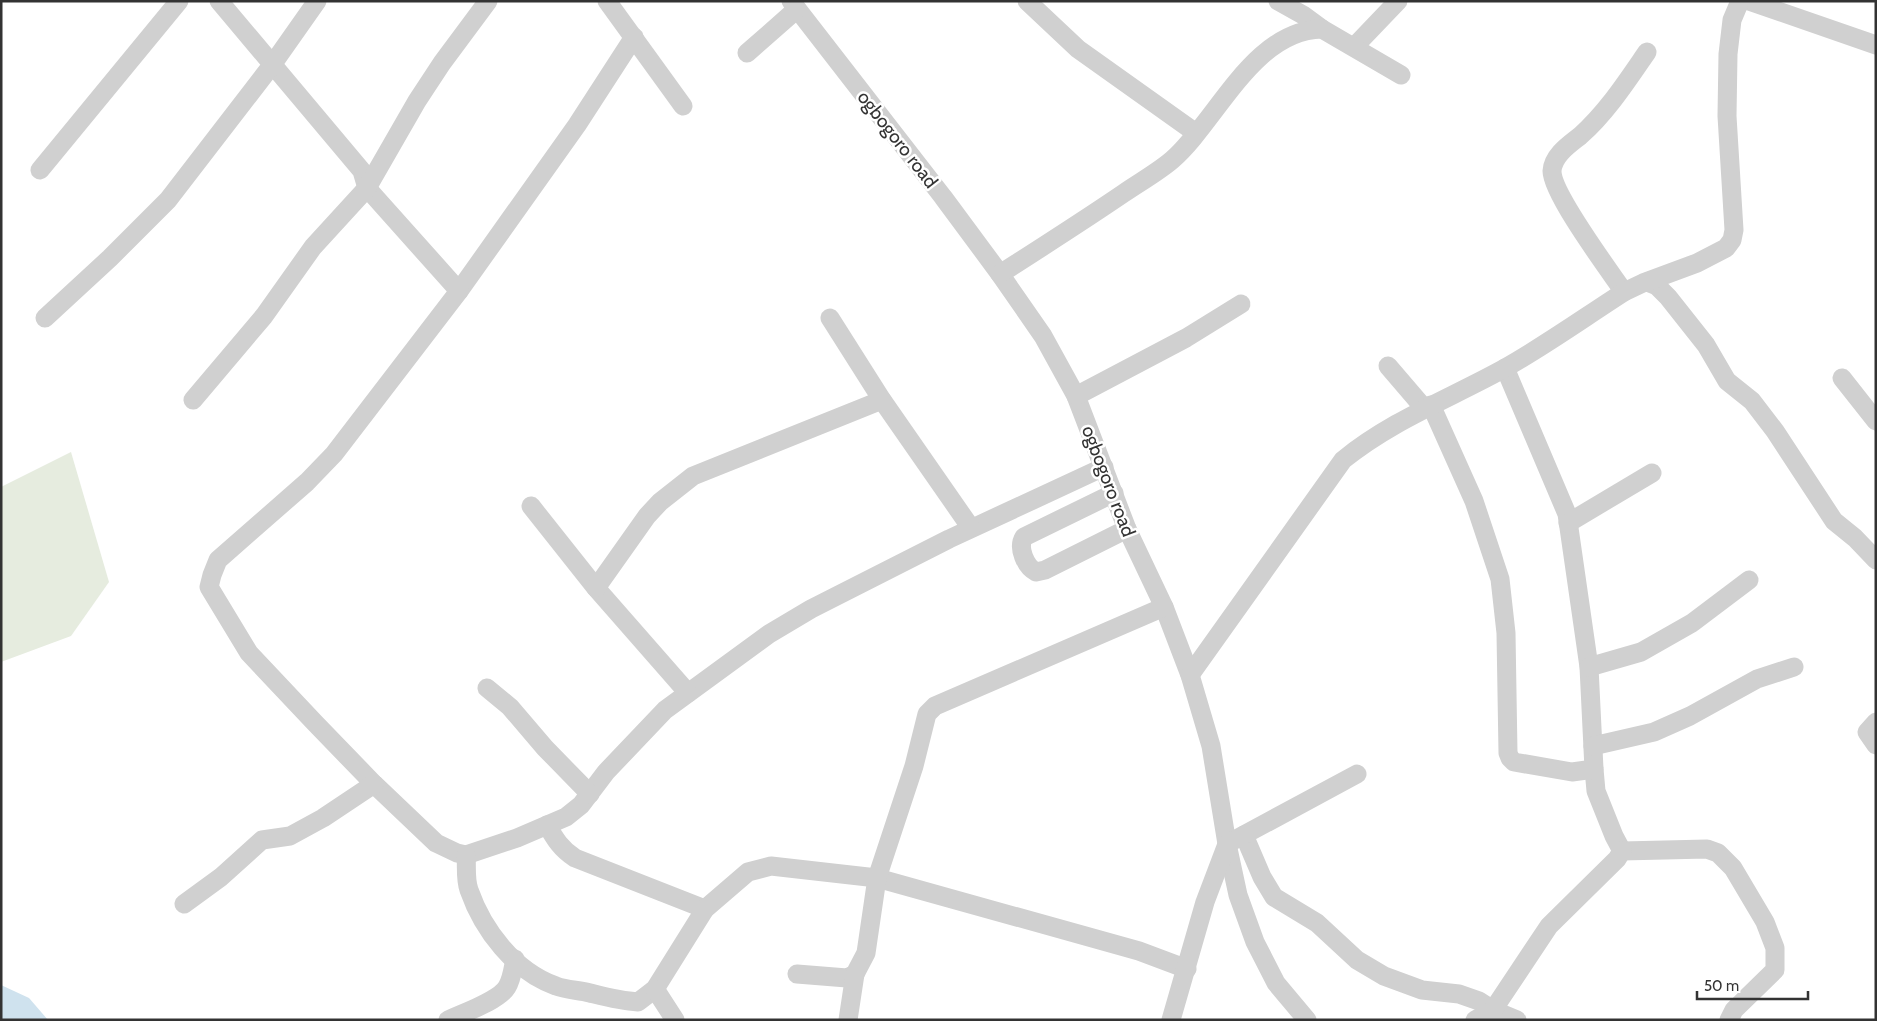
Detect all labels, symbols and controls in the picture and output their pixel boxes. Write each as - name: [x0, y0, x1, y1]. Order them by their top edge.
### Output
- street label: ogbogoro road: [852, 86, 943, 193]
- street label: ogbogoro road: [1077, 422, 1140, 540]
- scale bar: [1697, 968, 1808, 1000]
- text: 50 m: [1704, 977, 1739, 995]

